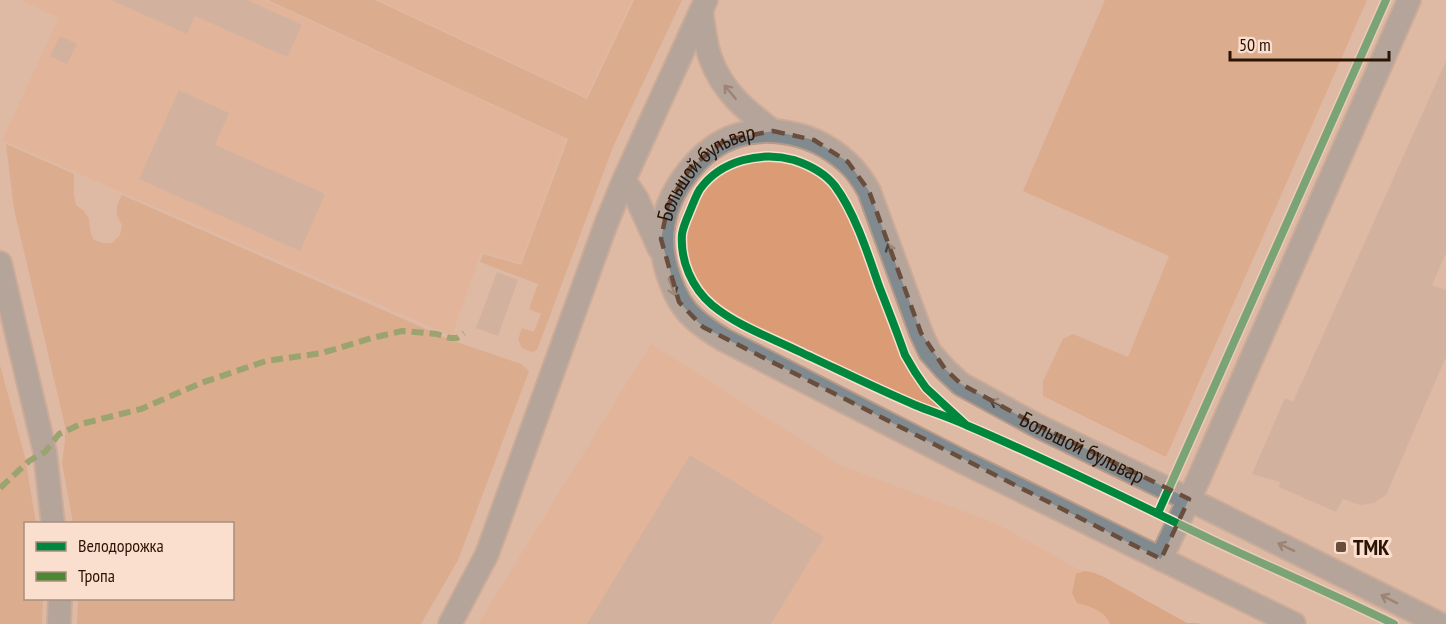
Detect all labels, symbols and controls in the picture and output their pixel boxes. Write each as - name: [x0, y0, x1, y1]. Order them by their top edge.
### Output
- scale bar: [1230, 24, 1389, 62]
- text: 50 m: [1239, 33, 1271, 56]
- one-way arrow: [723, 84, 736, 100]
- street label: Большой бульвар: [650, 118, 757, 224]
- one-way arrow: [884, 243, 895, 262]
- one-way arrow: [668, 277, 679, 295]
- one-way arrow: [990, 398, 1008, 409]
- street label: Большой бульвар: [1015, 405, 1149, 490]
- legend: [24, 522, 234, 600]
- place label: ТМК: [1353, 533, 1390, 561]
- text: Велодорожка: [78, 534, 164, 557]
- one-way arrow: [1277, 540, 1295, 552]
- marker: ТМК: [1334, 540, 1348, 554]
- text: Тропа: [78, 564, 115, 587]
- one-way arrow: [1381, 593, 1398, 605]

